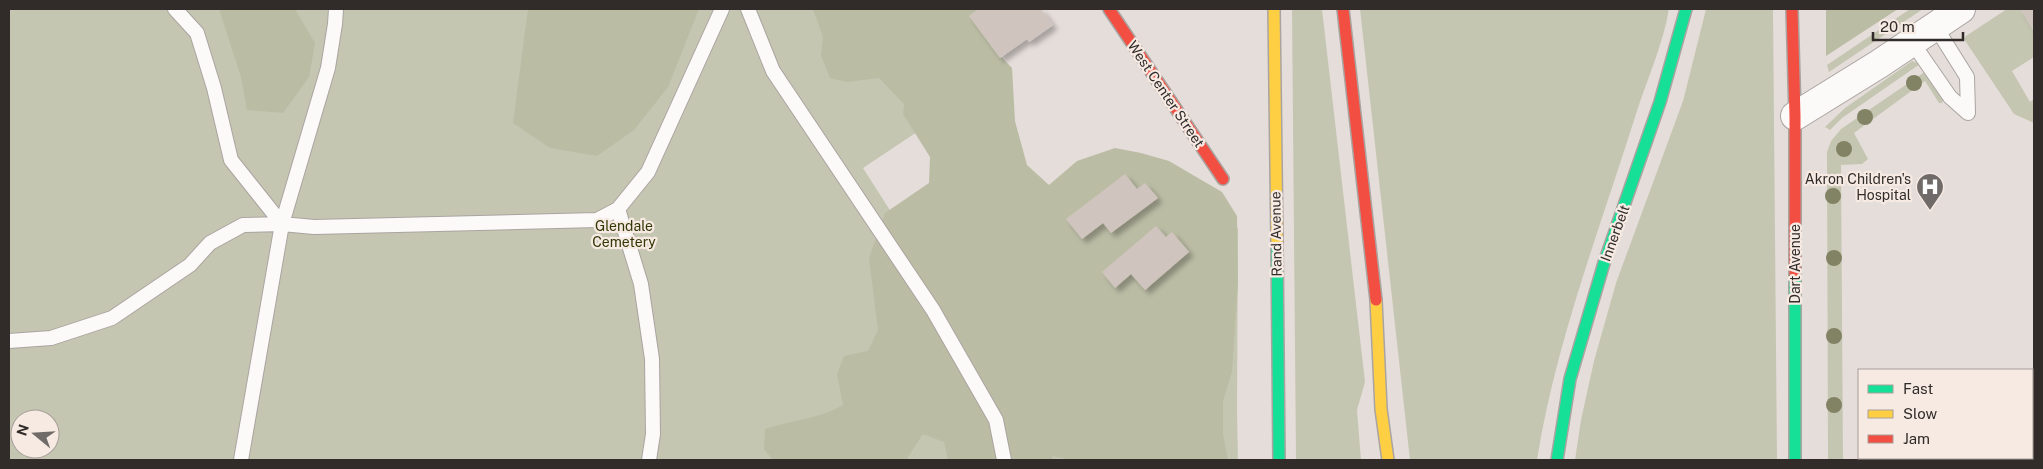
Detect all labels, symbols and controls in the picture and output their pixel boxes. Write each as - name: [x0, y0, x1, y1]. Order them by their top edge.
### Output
- scale bar: [1873, 10, 1963, 42]
- text: 20 m: [1880, 18, 1915, 35]
- street label: West Center Street: [1125, 38, 1207, 150]
- place label: Akron Children's Hospital: [1805, 171, 1911, 203]
- hospital icon: Akron Children's Hospital: [1915, 172, 1945, 211]
- street label: Rand Avenue: [1267, 191, 1285, 277]
- street label: Innerbelt: [1597, 203, 1633, 263]
- park label: Glendale Cemetery: [592, 218, 656, 250]
- street label: Dart Avenue: [1787, 224, 1803, 304]
- legend: [1858, 369, 2033, 459]
- text: Fast: [1903, 380, 1933, 397]
- text: Slow: [1903, 405, 1938, 422]
- north arrow: [10, 409, 60, 459]
- text: N: [13, 422, 32, 438]
- text: Jam: [1903, 430, 1930, 447]

